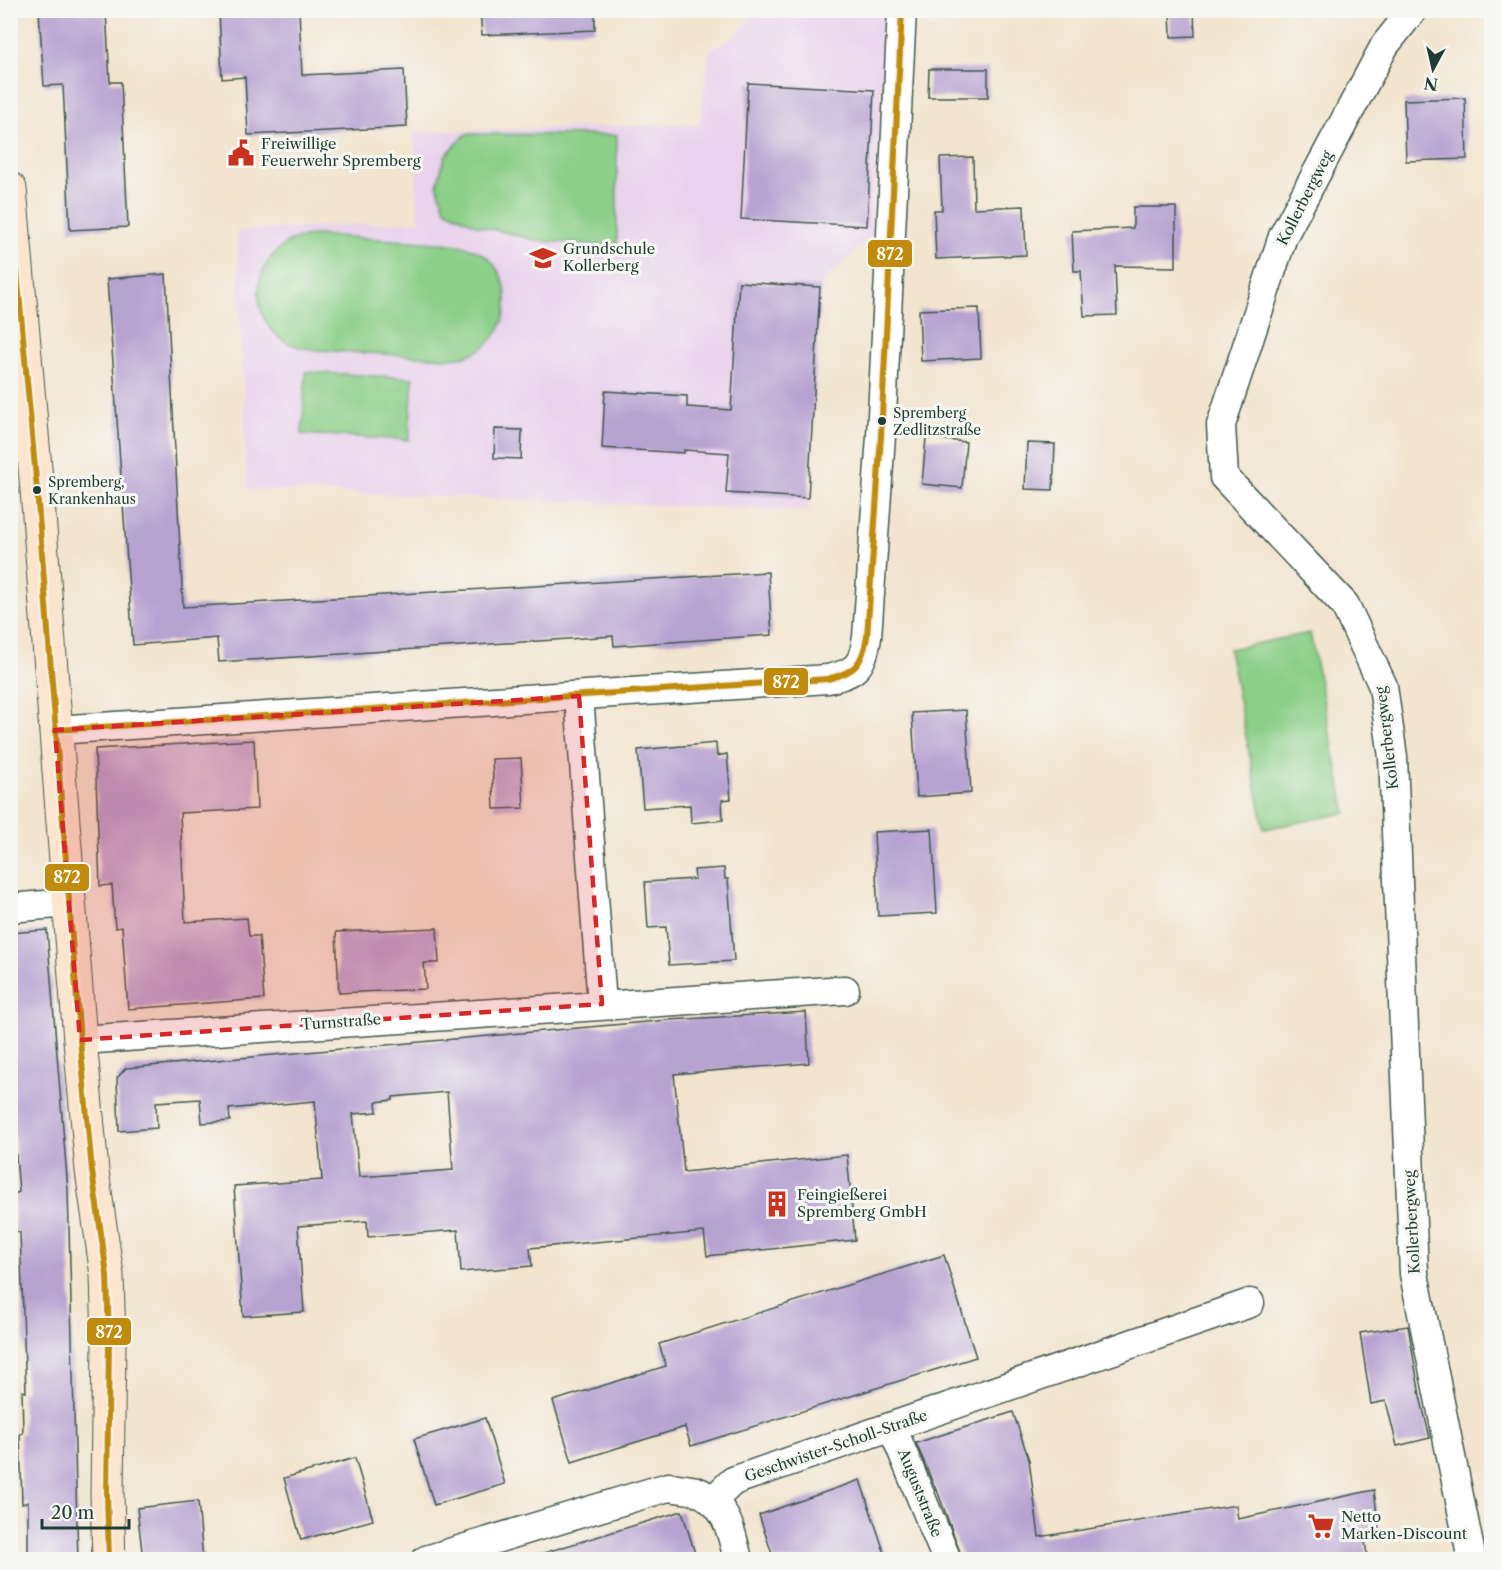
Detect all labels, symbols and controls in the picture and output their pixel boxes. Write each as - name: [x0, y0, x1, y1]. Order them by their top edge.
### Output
- north arrow: [1403, 39, 1463, 99]
- text: N: [1423, 73, 1439, 95]
- place label: Freiwillige Feuerwehr Spremberg: [261, 134, 421, 170]
- public building icon: Freiwillige Feuerwehr Spremberg: [226, 138, 256, 168]
- street label: Kollerbergweg: [1272, 147, 1337, 248]
- place label: Grundschule Kollerberg: [563, 239, 655, 275]
- line badge: 872: [867, 239, 913, 268]
- school or university icon: Grundschule Kollerberg: [528, 243, 558, 273]
- text: 872: [876, 244, 904, 264]
- place label: Spremberg Zedlitzstraße: [893, 404, 981, 439]
- marker: Spremberg Zedlitzstraße: [876, 415, 888, 427]
- place label: Spremberg, Krankenhaus: [48, 473, 136, 508]
- marker: Spremberg, Krankenhaus: [31, 484, 43, 496]
- line badge: 872: [763, 667, 809, 696]
- text: 872: [772, 672, 800, 692]
- street label: Kollerbergweg: [1371, 685, 1402, 791]
- line badge: 872: [44, 863, 90, 892]
- text: 872: [53, 867, 81, 887]
- street label: Turnstraße: [300, 1009, 382, 1034]
- street label: Kollerbergweg: [1399, 1170, 1424, 1274]
- place label: Feingießerei Spremberg GmbH: [797, 1185, 927, 1221]
- building icon: Feingießerei Spremberg GmbH: [762, 1189, 792, 1219]
- line badge: 872: [86, 1317, 132, 1346]
- text: 872: [95, 1322, 123, 1342]
- street label: Geschwister-Scholl-Straße: [742, 1405, 930, 1486]
- street label: Auguststraße: [894, 1445, 947, 1540]
- scale bar: [42, 1492, 129, 1530]
- text: 20 m: [51, 1502, 95, 1524]
- place label: Netto Marken-Discount: [1341, 1507, 1468, 1543]
- supermarket icon: Netto Marken-Discount: [1306, 1511, 1336, 1541]

